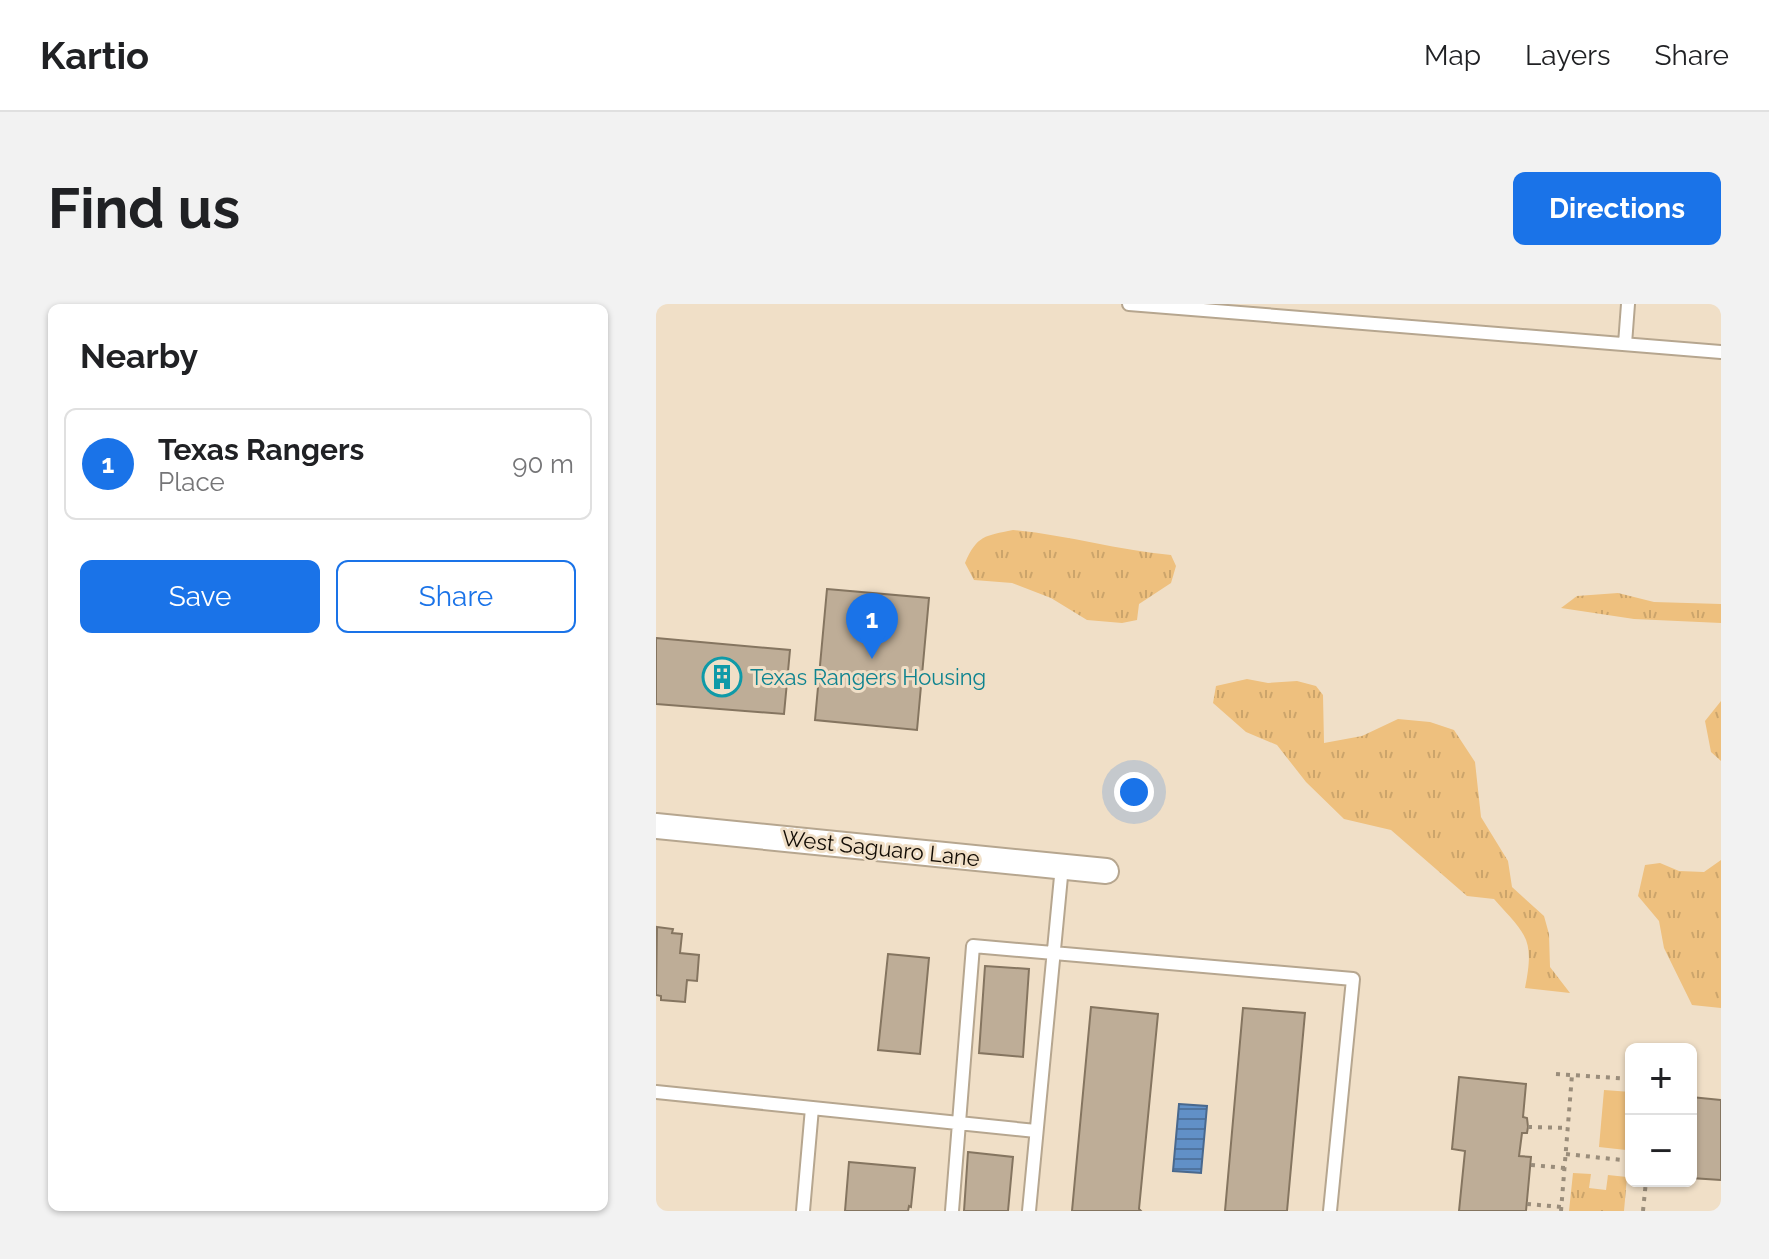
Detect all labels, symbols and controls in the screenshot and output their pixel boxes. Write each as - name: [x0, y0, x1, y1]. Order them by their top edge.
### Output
- text: Kartio: [40, 33, 149, 78]
- text: Map: [1424, 39, 1481, 72]
- text: Layers: [1525, 39, 1611, 72]
- text: Share: [1655, 39, 1729, 72]
- button: Directions: [1513, 172, 1721, 245]
- text: Find us: [48, 175, 240, 241]
- text: Nearby: [80, 336, 198, 376]
- text: Texas Rangers: [158, 432, 364, 467]
- text: 1: [102, 449, 114, 479]
- text: 90 m: [512, 449, 574, 479]
- text: Place: [158, 467, 225, 497]
- button: Save: [80, 560, 320, 633]
- button: Share: [336, 560, 576, 633]
- pin: 1: [846, 593, 898, 659]
- building icon: Texas Rangers Housing: [701, 656, 743, 698]
- place label: Texas Rangers Housing: [750, 664, 986, 690]
- your location: [1114, 772, 1154, 812]
- street label: West Saguaro Lane: [781, 825, 981, 871]
- map controls: [1625, 1043, 1697, 1187]
- button: +: [1625, 1043, 1697, 1115]
- button: −: [1625, 1115, 1697, 1187]

